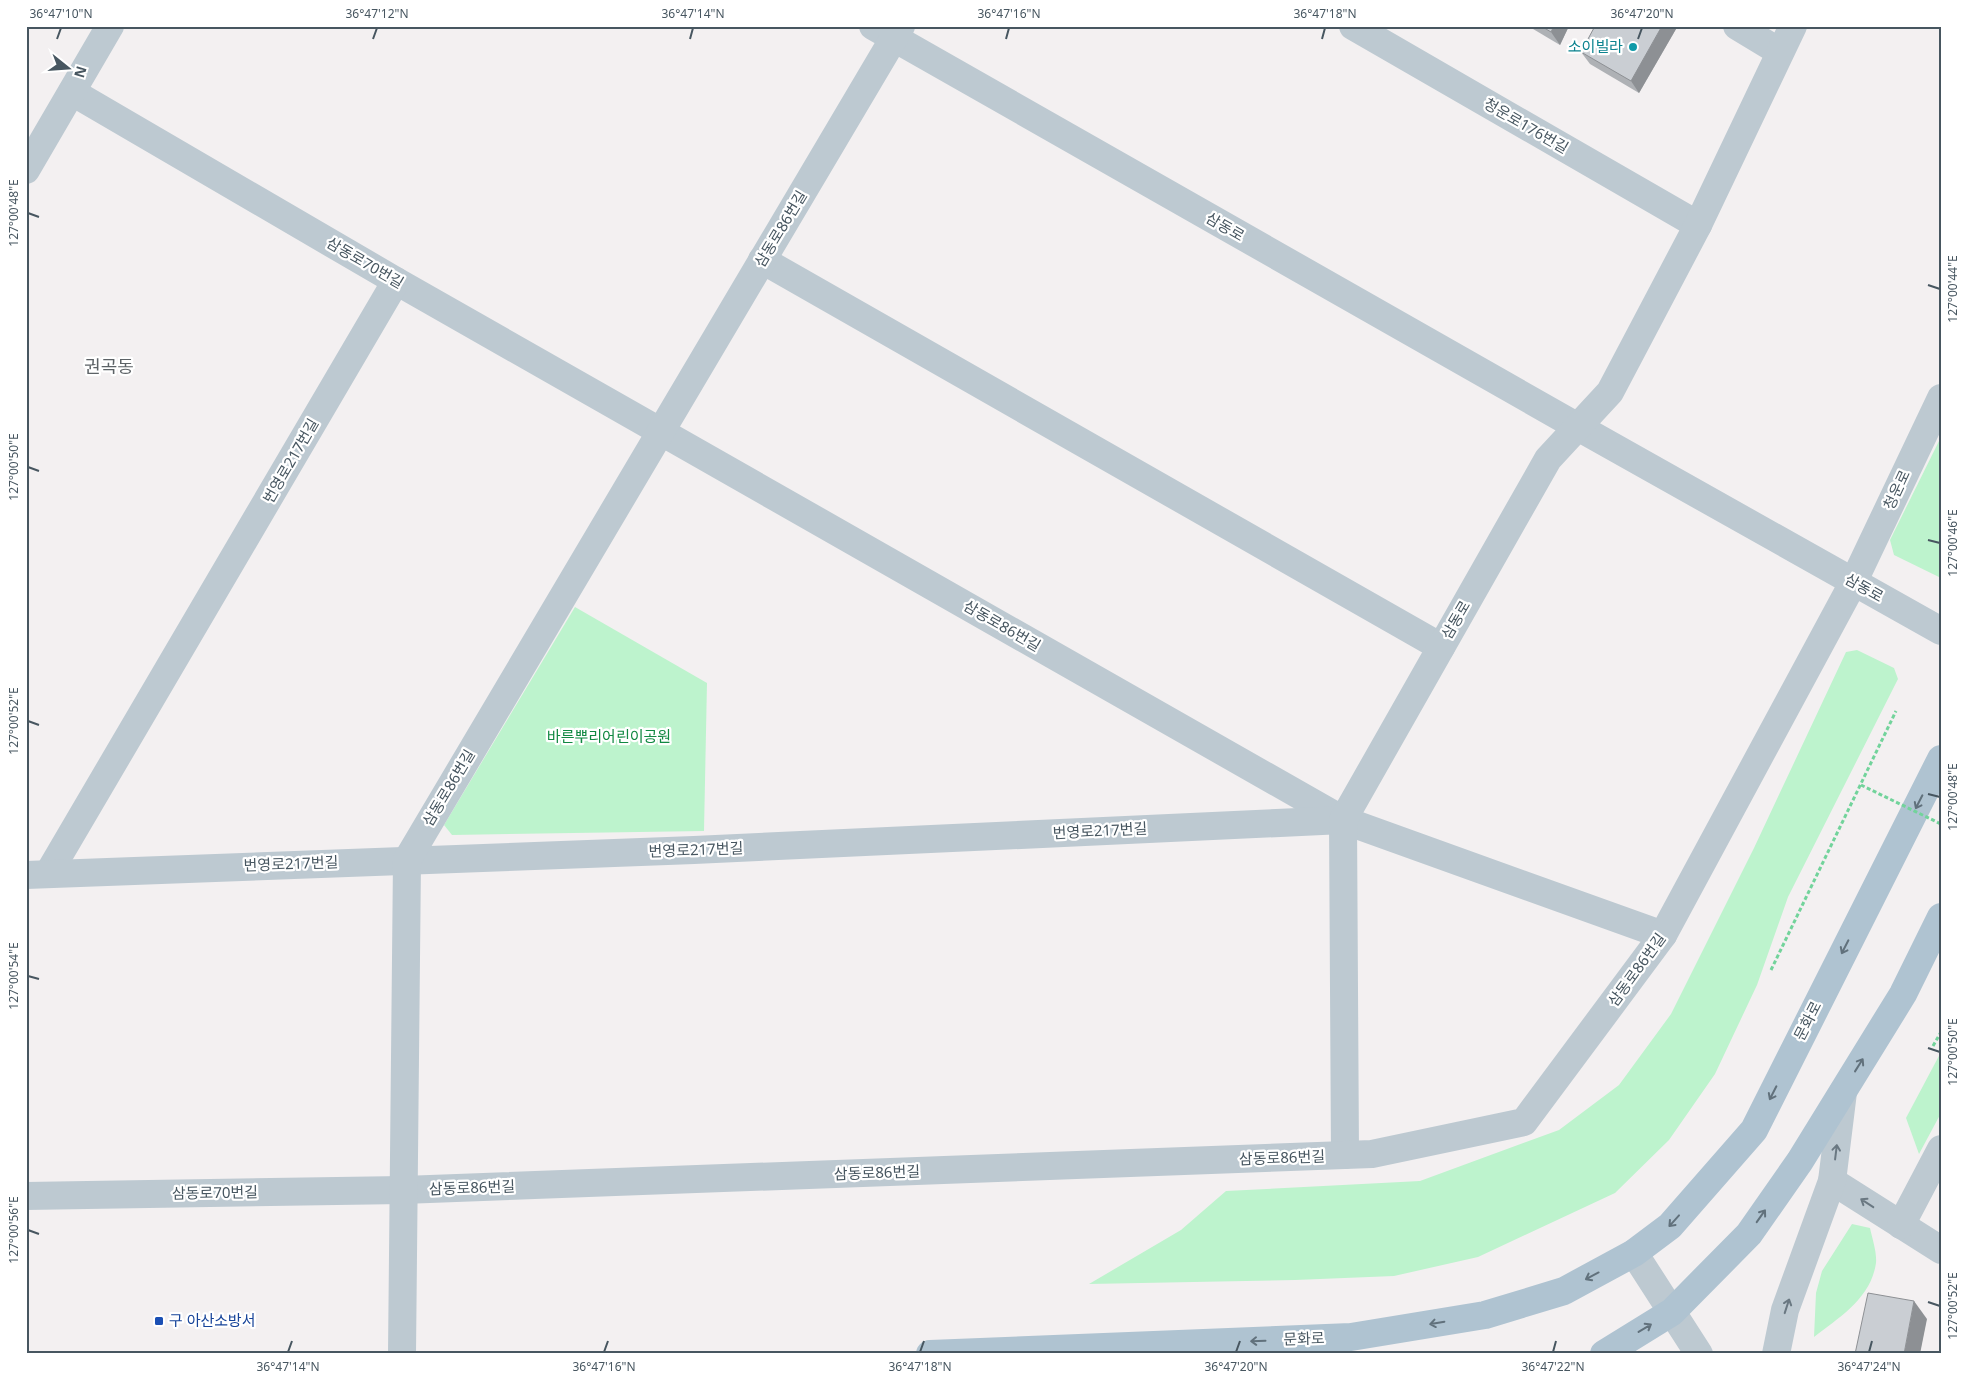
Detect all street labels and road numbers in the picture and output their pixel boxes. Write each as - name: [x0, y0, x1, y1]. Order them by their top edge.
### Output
- street label: 청운로176번길: [1480, 93, 1573, 157]
- street label: 삼동로86번길: [749, 186, 811, 271]
- street label: 삼동로: [1203, 207, 1248, 245]
- street label: 삼동로70번길: [323, 232, 408, 292]
- street label: 번영로217번길: [258, 414, 322, 507]
- street label: 청운로: [1878, 467, 1914, 513]
- street label: 삼동로: [1842, 568, 1887, 606]
- street label: 삼동로86번길: [960, 595, 1045, 655]
- street label: 삼동로: [1436, 597, 1474, 642]
- street label: 삼동로86번길: [417, 745, 479, 830]
- street label: 번영로217번길: [1052, 818, 1148, 842]
- street label: 번영로217번길: [648, 837, 744, 861]
- street label: 번영로217번길: [243, 851, 339, 875]
- street label: 삼동로86번길: [1603, 929, 1670, 1010]
- street label: 문화로: [1789, 998, 1825, 1044]
- street label: 삼동로86번길: [1239, 1146, 1325, 1168]
- street label: 삼동로86번길: [834, 1161, 920, 1183]
- street label: 삼동로86번길: [429, 1176, 515, 1198]
- street label: 삼동로70번길: [172, 1181, 258, 1203]
- street label: 문화로: [1283, 1327, 1325, 1349]

